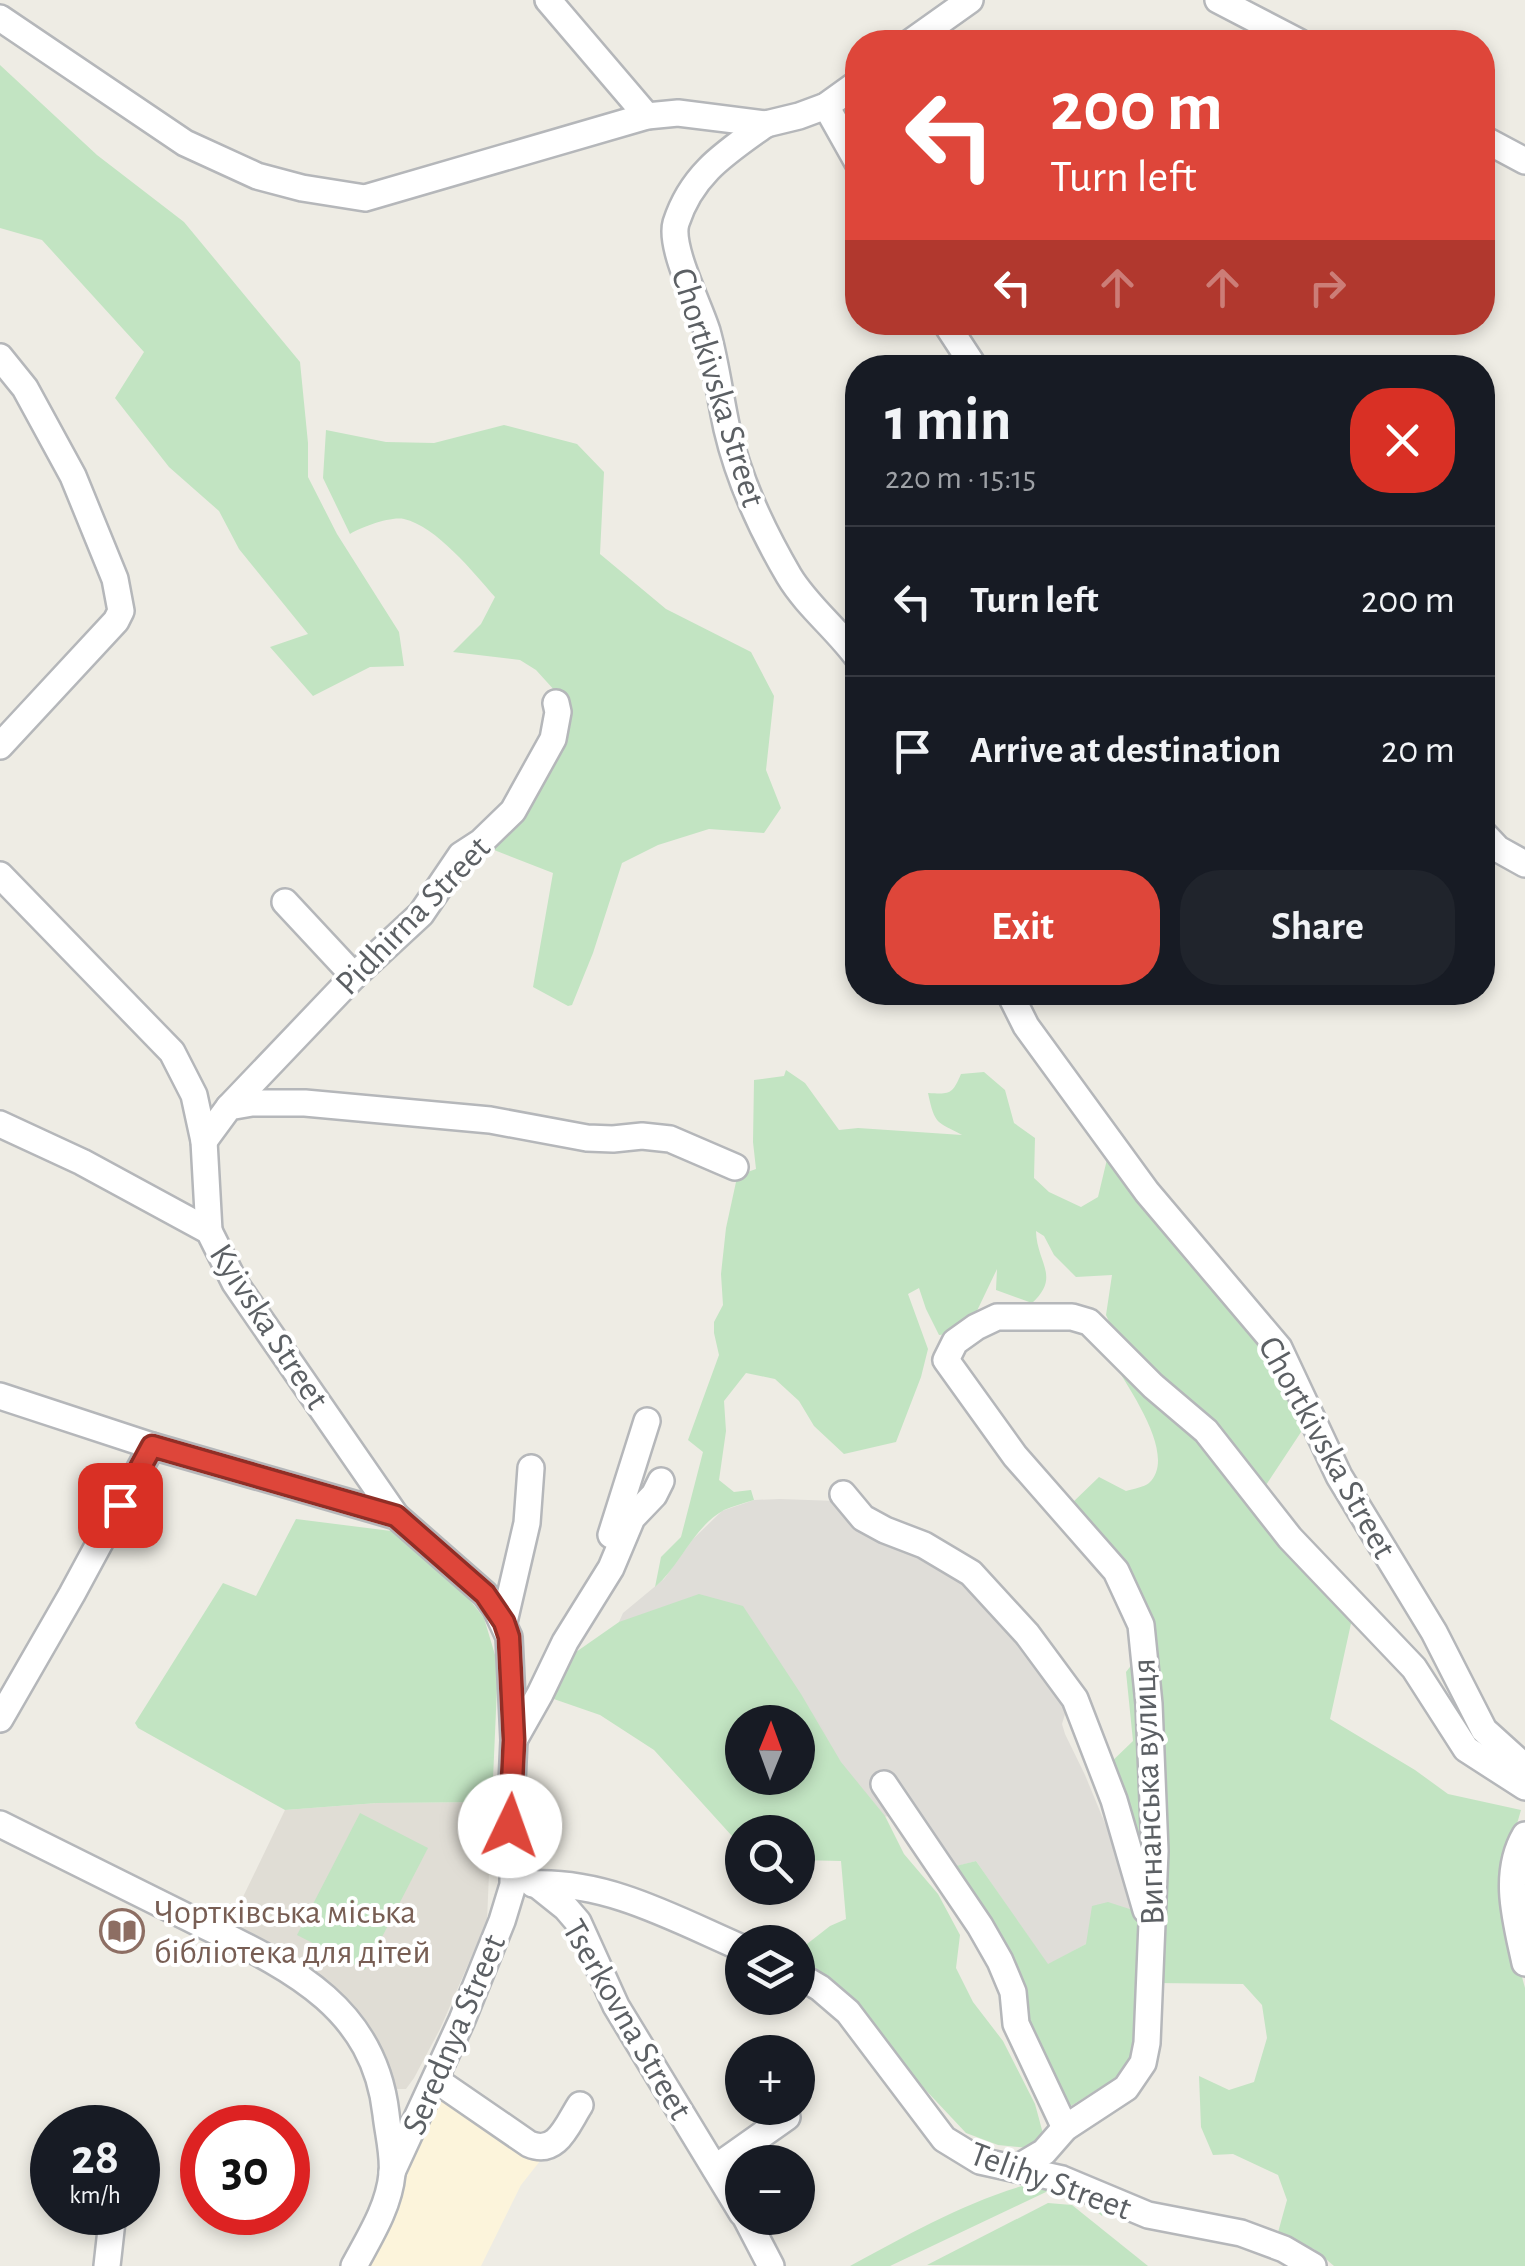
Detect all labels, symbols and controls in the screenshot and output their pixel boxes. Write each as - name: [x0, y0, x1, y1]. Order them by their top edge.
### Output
- icon: left: [885, 70, 1015, 200]
- text: 200 m: [1050, 73, 1223, 143]
- text: Turn left: [1050, 155, 1197, 200]
- icon: left: [985, 260, 1040, 315]
- icon: ahead: [1090, 260, 1145, 315]
- icon: ahead: [1195, 260, 1250, 315]
- icon: right: [1300, 260, 1355, 315]
- street label: Chortkivska Street: [665, 264, 770, 511]
- button: close: [1350, 388, 1455, 493]
- text: 1 min: [885, 391, 1011, 451]
- text: 220 m · 15:15: [885, 462, 1036, 494]
- icon: left: [885, 574, 940, 629]
- text: Turn left: [970, 582, 1098, 620]
- text: 200 m: [1361, 582, 1455, 620]
- icon: arrive: [885, 724, 940, 779]
- text: Arrive at destination: [970, 732, 1281, 770]
- text: 20 m: [1381, 732, 1455, 770]
- street label: Pidhirna Street: [329, 830, 497, 1002]
- button: Exit: [885, 870, 1160, 985]
- button: Share: [1180, 870, 1455, 985]
- street label: Kyivska Street: [203, 1238, 335, 1416]
- street label: Chortkivska Street: [1251, 1331, 1402, 1564]
- pin: [78, 1463, 163, 1548]
- icon: arrive: [93, 1478, 148, 1533]
- street label: Вигнанська вулиця: [1126, 1658, 1171, 1926]
- north arrow: [725, 1705, 815, 1795]
- map controls: [725, 1705, 815, 2235]
- position arrow: [458, 1774, 562, 1878]
- button: search: [725, 1815, 815, 1905]
- place label: Чортківська міська бібліотека для дітей: [154, 1895, 431, 1970]
- library icon: Чортківська міська бібліотека для дітей: [99, 1908, 145, 1954]
- street label: Tserkovna Street: [555, 1914, 698, 2126]
- button: layers: [725, 1925, 815, 2015]
- street label: Serednya Street: [397, 1929, 512, 2140]
- button: +: [725, 2035, 815, 2125]
- speed limit sign: 30: [180, 2105, 310, 2235]
- text: 28: [71, 2133, 119, 2183]
- street label: Telihy Street: [965, 2136, 1136, 2227]
- button: −: [725, 2145, 815, 2235]
- text: km/h: [69, 2183, 121, 2208]

